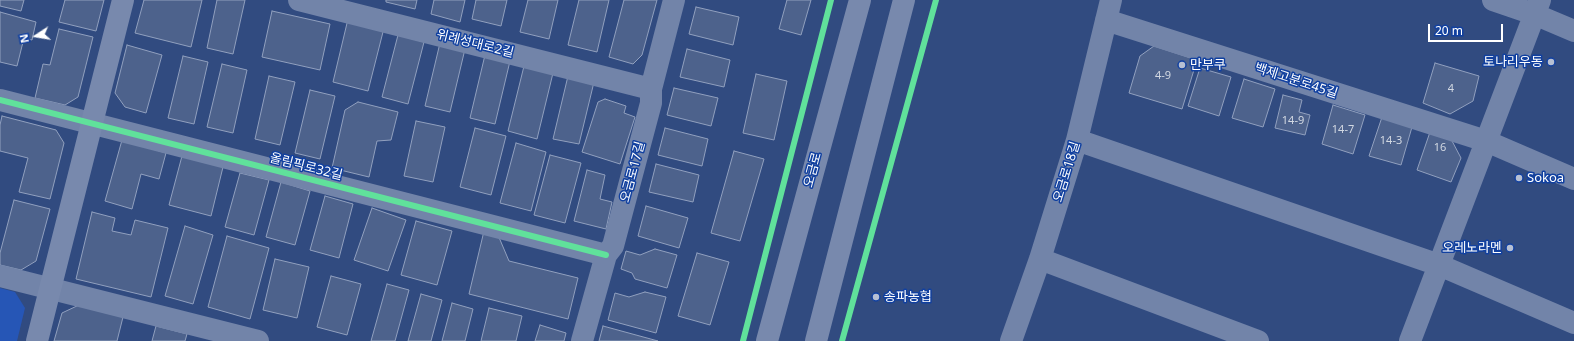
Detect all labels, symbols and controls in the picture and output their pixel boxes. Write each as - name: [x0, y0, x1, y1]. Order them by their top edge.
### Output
- north arrow: [16, 16, 56, 56]
- scale bar: [1430, 16, 1505, 42]
- text: 20 m: [1435, 22, 1463, 39]
- street label: 위례성대로2길: [435, 27, 515, 61]
- text: N: [16, 33, 32, 45]
- place label: 토나리우동: [1483, 54, 1543, 70]
- place label: 만부쿠: [1190, 57, 1226, 73]
- marker: 토나리우동: [1546, 57, 1556, 67]
- marker: 만부쿠: [1177, 60, 1187, 70]
- street label: 백제고분로45길: [1252, 60, 1340, 102]
- house number: 4-9: [1155, 69, 1171, 83]
- house number: 4: [1448, 82, 1454, 96]
- house number: 14-9: [1282, 114, 1304, 128]
- house number: 14-7: [1332, 123, 1354, 137]
- house number: 14-3: [1380, 134, 1402, 148]
- street label: 오금로17길: [617, 140, 649, 204]
- street label: 오금로18길: [1050, 140, 1084, 204]
- house number: 16: [1434, 141, 1446, 155]
- street label: 올림픽로32길: [268, 150, 344, 184]
- street label: 오금로: [801, 151, 825, 189]
- place label: Sokoa: [1527, 170, 1564, 186]
- marker: Sokoa: [1514, 173, 1524, 183]
- place label: 오레노라멘: [1442, 240, 1502, 256]
- marker: 오레노라멘: [1505, 243, 1515, 253]
- place label: 송파농협: [884, 289, 932, 305]
- marker: 송파농협: [871, 292, 881, 302]

